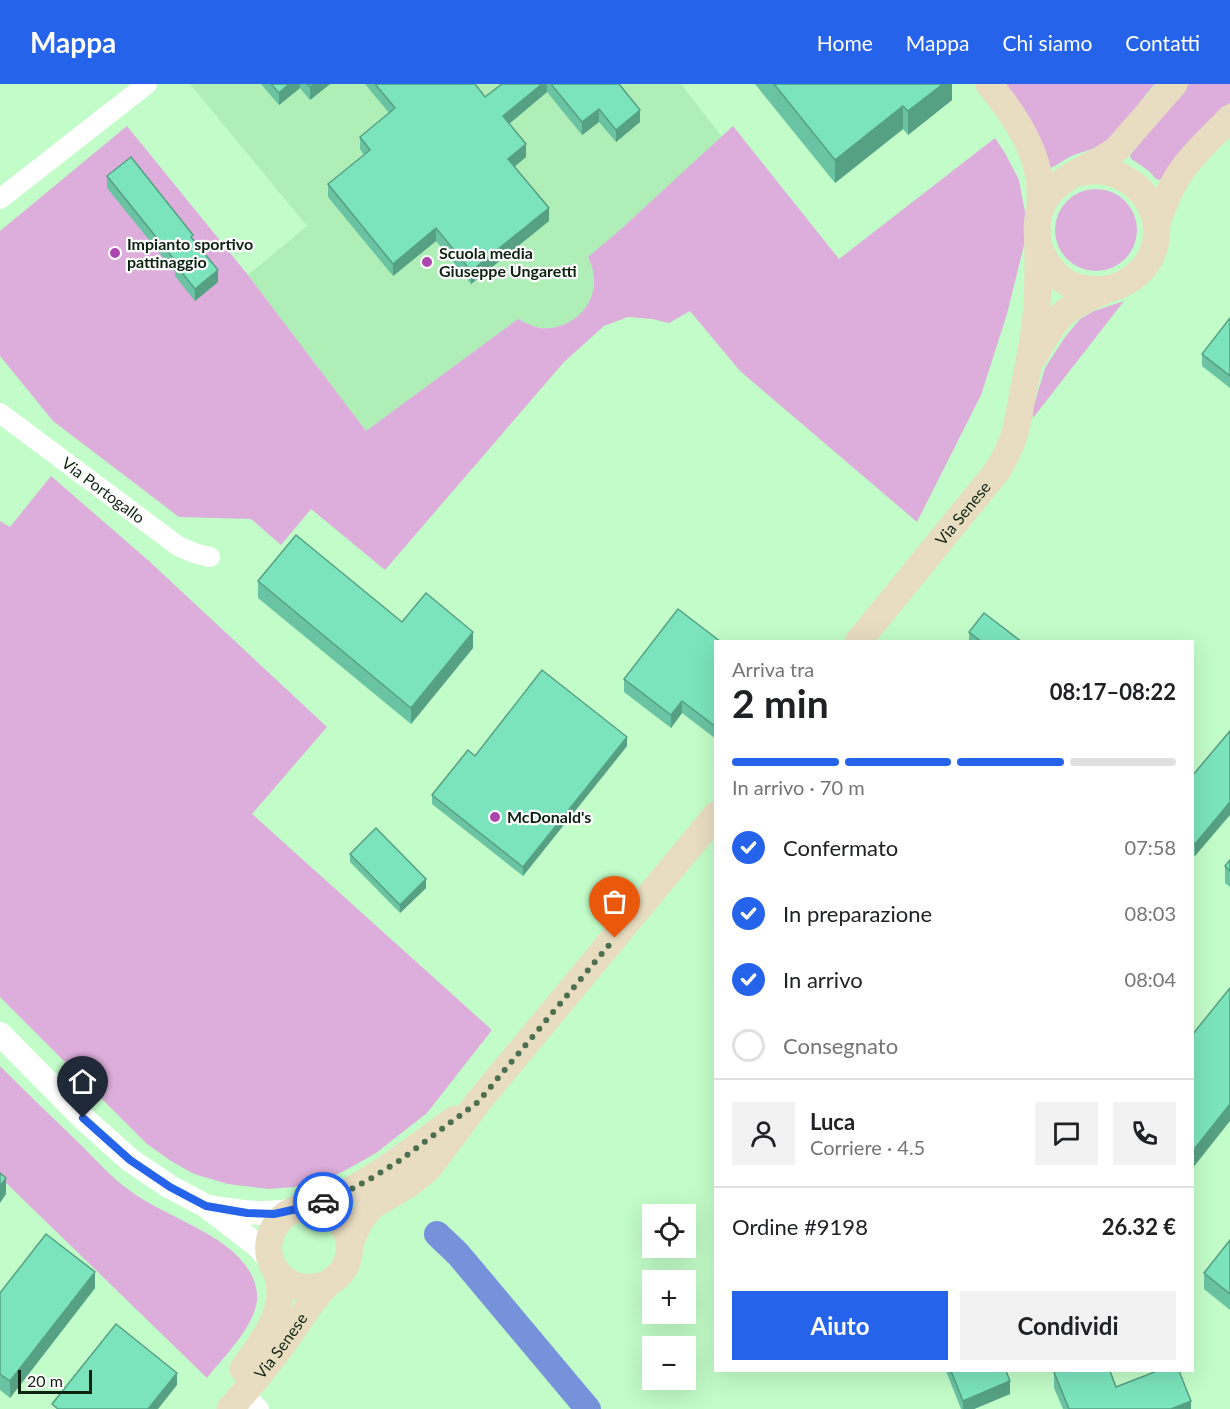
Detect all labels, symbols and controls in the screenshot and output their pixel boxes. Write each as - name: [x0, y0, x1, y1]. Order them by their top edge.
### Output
- text: Mappa: [30, 25, 116, 59]
- text: Home: [817, 30, 873, 55]
- text: Mappa: [906, 30, 969, 55]
- text: Chi siamo: [1002, 30, 1092, 55]
- text: Contatti: [1125, 30, 1200, 55]
- place label: Impianto sportivo pattinaggio: [127, 234, 253, 271]
- place label: Scuola media Giuseppe Ungaretti: [439, 243, 577, 280]
- marker: Impianto sportivo pattinaggio: [108, 246, 122, 260]
- marker: Scuola media Giuseppe Ungaretti: [420, 255, 434, 269]
- street label: Via Portogallo: [58, 453, 149, 527]
- street label: Via Senese: [931, 477, 994, 549]
- text: Arriva tra: [732, 657, 814, 681]
- text: 08:17–08:22: [1050, 678, 1176, 705]
- text: 2 min: [732, 680, 829, 726]
- text: In arrivo · 70 m: [732, 775, 865, 799]
- place label: McDonald's: [507, 807, 591, 826]
- marker: McDonald's: [488, 810, 502, 824]
- icon: check: [732, 831, 765, 864]
- text: Confermato: [783, 834, 898, 861]
- text: 07:58: [1125, 835, 1176, 859]
- pin: [589, 876, 640, 938]
- icon: bag: [598, 885, 631, 918]
- icon: check: [732, 897, 765, 930]
- text: In preparazione: [783, 900, 932, 927]
- text: 08:03: [1125, 901, 1176, 925]
- icon: check: [732, 963, 765, 996]
- text: In arrivo: [783, 966, 863, 993]
- text: 08:04: [1125, 967, 1176, 991]
- text: Consegnato: [783, 1032, 898, 1059]
- pin: [57, 1056, 108, 1118]
- icon: home: [66, 1065, 99, 1098]
- button: person: [732, 1102, 795, 1165]
- button: chat: [1035, 1102, 1098, 1165]
- button: phone: [1113, 1102, 1176, 1165]
- text: Luca: [810, 1108, 855, 1135]
- text: Corriere · 4.5: [810, 1135, 925, 1159]
- courier: [293, 1172, 353, 1232]
- icon: car: [307, 1186, 340, 1219]
- map controls: [642, 1204, 696, 1390]
- button: locate: [642, 1204, 696, 1258]
- text: Ordine #9198: [732, 1213, 868, 1240]
- text: 26.32 €: [1102, 1213, 1176, 1240]
- button: +: [642, 1270, 696, 1324]
- button: Aiuto: [732, 1291, 948, 1360]
- button: Condividi: [960, 1291, 1176, 1360]
- street label: Via Senese: [250, 1309, 311, 1382]
- button: −: [642, 1336, 696, 1390]
- scale bar: [18, 1367, 92, 1394]
- text: 20 m: [27, 1371, 63, 1390]

